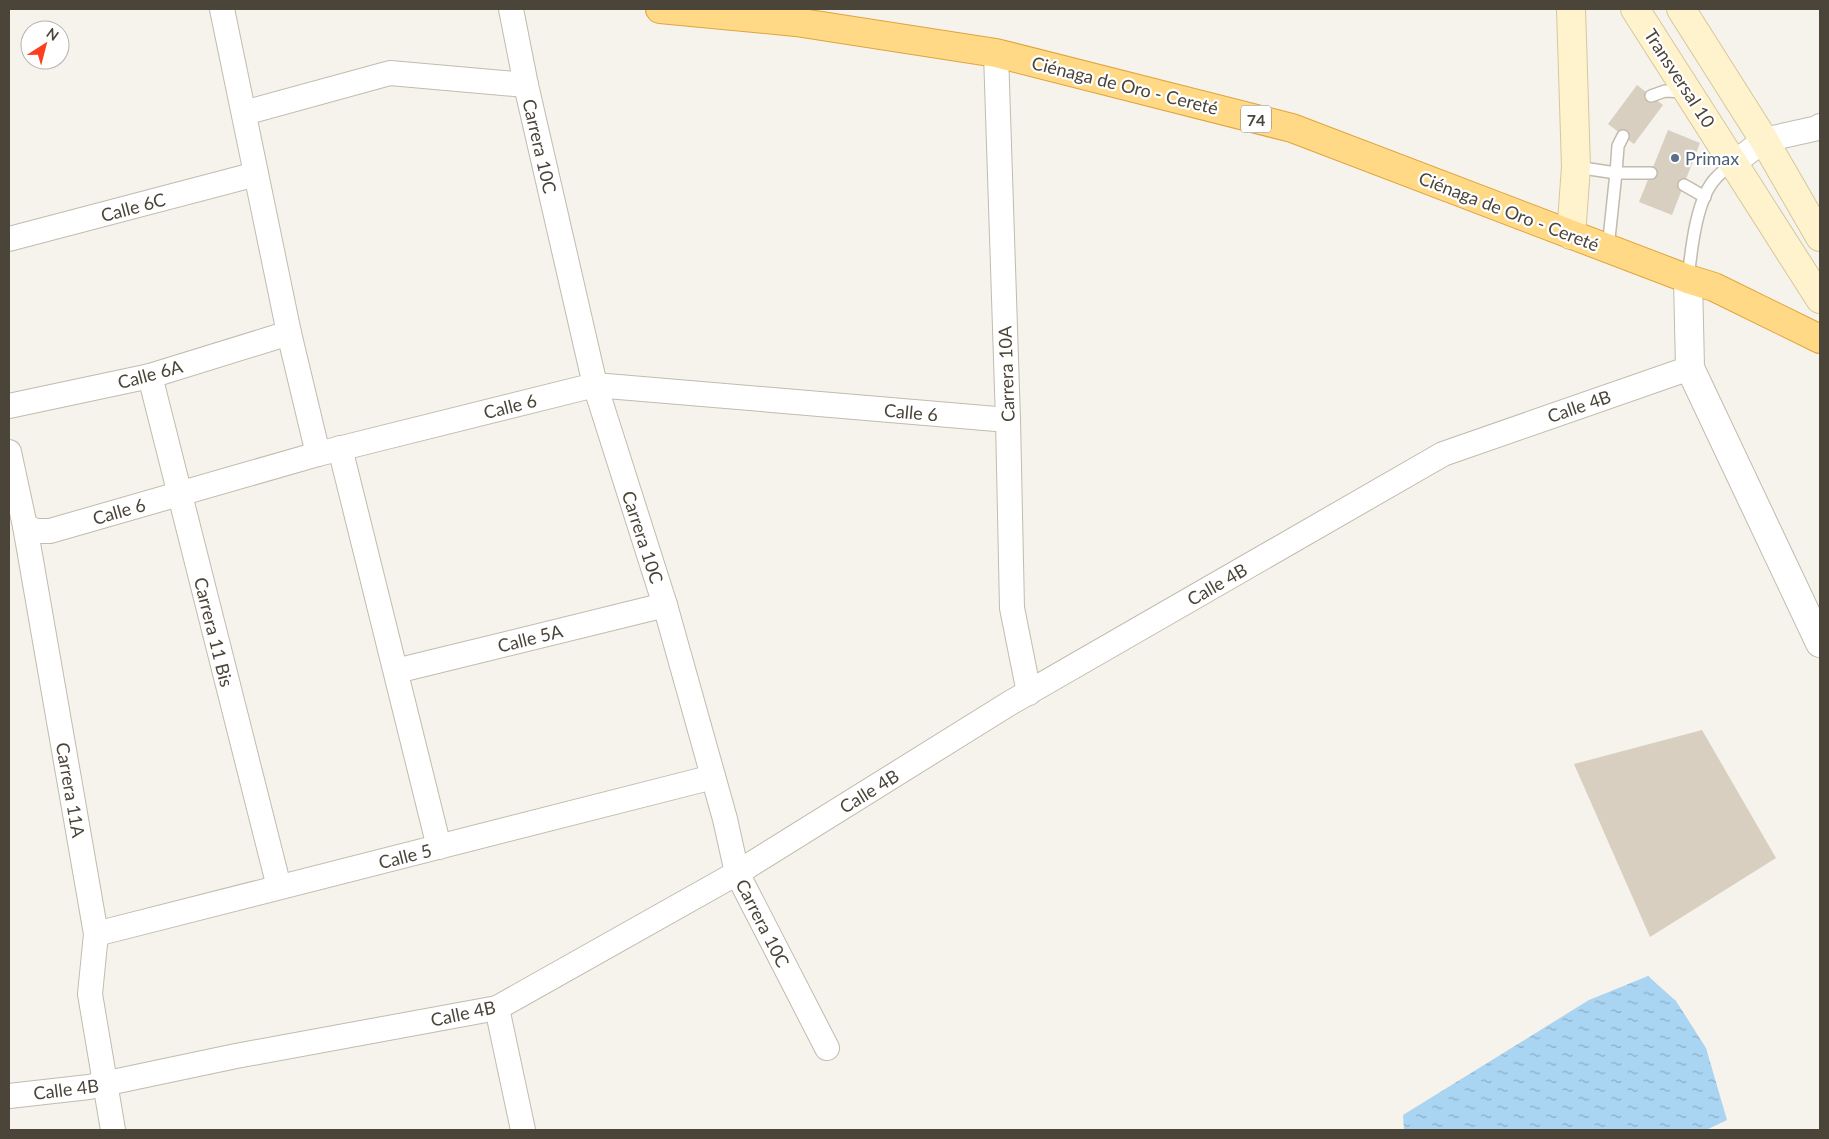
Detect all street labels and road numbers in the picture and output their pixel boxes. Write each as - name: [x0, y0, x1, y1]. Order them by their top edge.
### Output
- street label: Transversal 10: [1640, 25, 1720, 131]
- street label: Ciénaga de Oro - Cereté: [1030, 51, 1220, 119]
- street label: Carrera 10C: [518, 97, 562, 195]
- road number: 74: [1241, 106, 1271, 132]
- street label: Ciénaga de Oro - Cereté: [1416, 166, 1602, 256]
- street label: Calle 6C: [98, 188, 168, 226]
- street label: Carrera 10A: [993, 325, 1019, 422]
- street label: Calle 6A: [115, 355, 186, 393]
- street label: Calle 4B: [1544, 385, 1614, 427]
- street label: Calle 6: [481, 389, 539, 423]
- street label: Calle 6: [883, 399, 939, 425]
- street label: Carrera 10C: [618, 488, 668, 586]
- street label: Calle 6: [90, 493, 148, 529]
- street label: Calle 4B: [1183, 558, 1251, 610]
- street label: Carrera 11 Bis: [190, 575, 238, 689]
- street label: Calle 5A: [495, 619, 566, 657]
- street label: Carrera 11A: [52, 741, 90, 840]
- street label: Calle 4B: [835, 764, 903, 818]
- street label: Calle 5: [376, 839, 434, 873]
- street label: Carrera 10C: [731, 875, 795, 971]
- street label: Calle 4B: [429, 995, 497, 1031]
- street label: Calle 4B: [32, 1074, 100, 1104]

